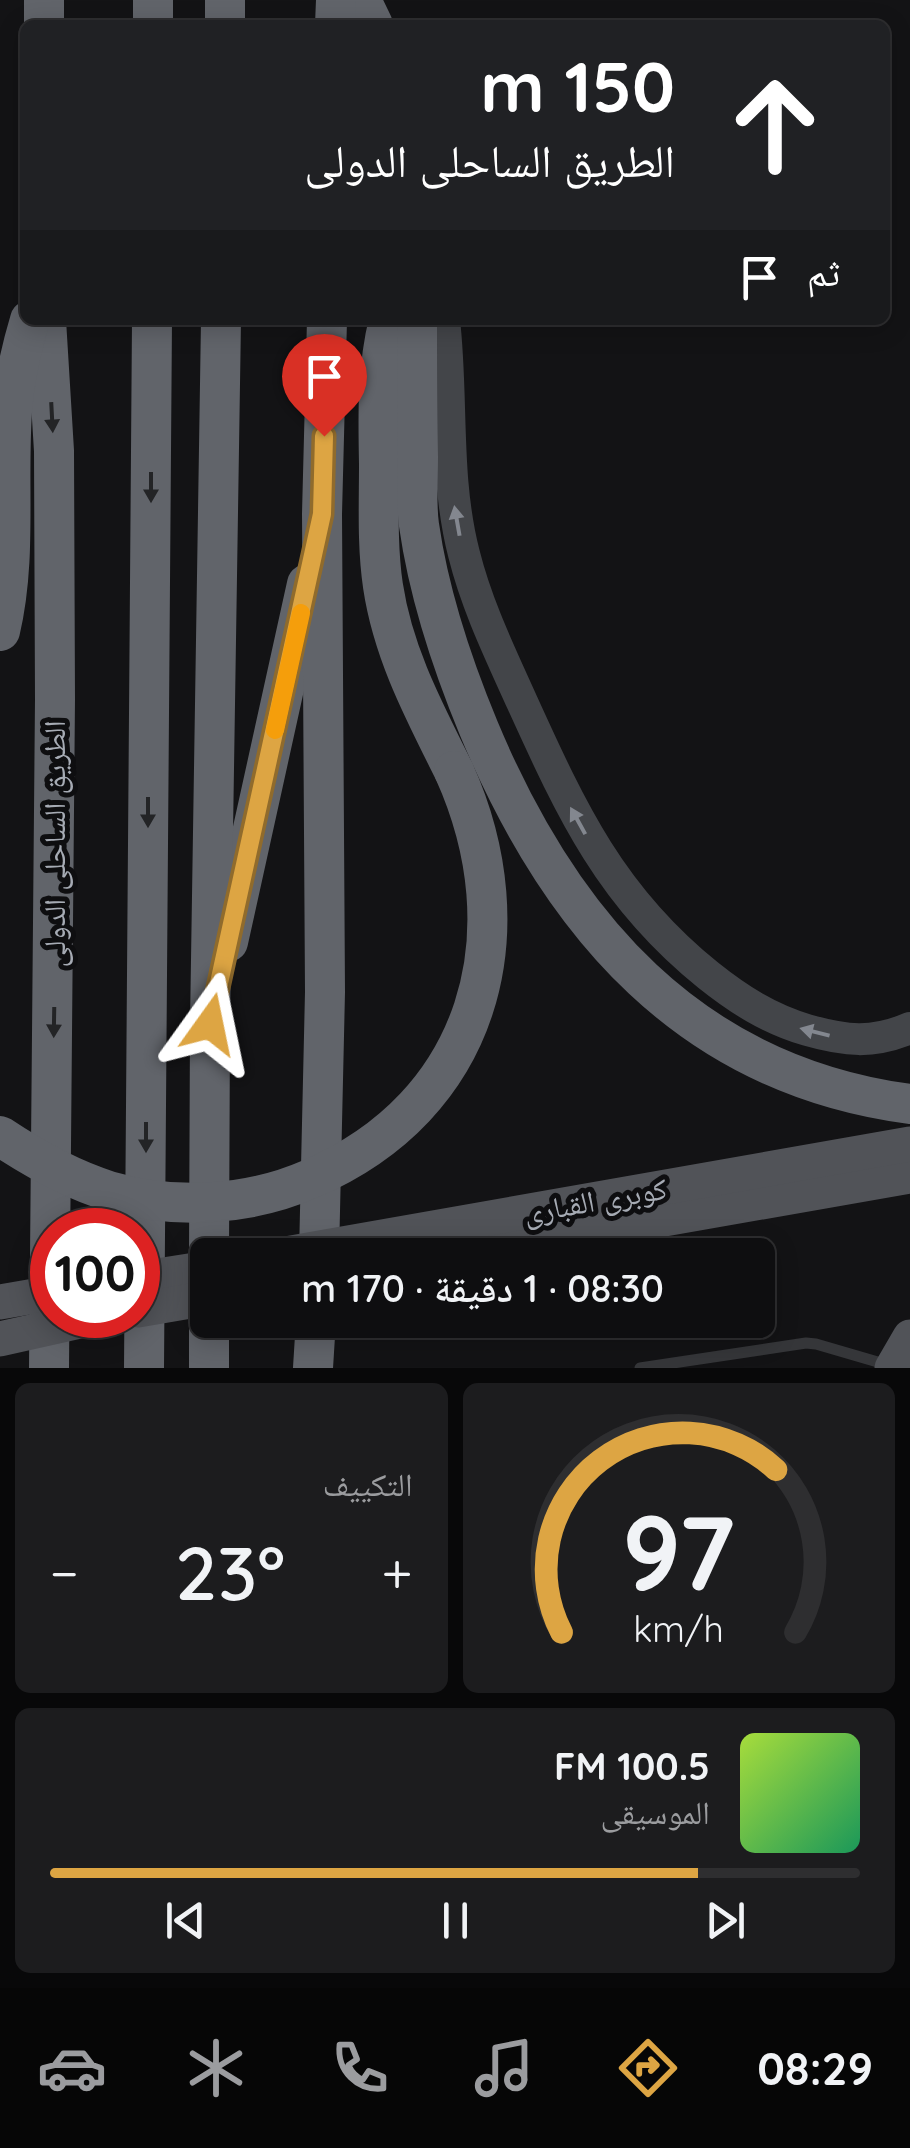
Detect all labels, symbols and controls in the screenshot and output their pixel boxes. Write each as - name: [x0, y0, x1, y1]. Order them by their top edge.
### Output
- text: 150 m: [480, 42, 675, 130]
- icon: ahead: [710, 60, 840, 190]
- text: الطريق الساحلى الدولى: [304, 132, 675, 188]
- text: ثم: [807, 248, 840, 296]
- icon: arrive: [732, 250, 787, 305]
- pin: [282, 334, 367, 437]
- icon: arrive: [297, 349, 352, 404]
- one-way arrow: [44, 402, 60, 434]
- one-way arrow: [143, 472, 159, 504]
- one-way arrow: [449, 505, 464, 536]
- street label: الطريق الساحلى الدولى: [35, 720, 73, 968]
- one-way arrow: [140, 797, 156, 829]
- one-way arrow: [570, 807, 587, 836]
- position arrow: [158, 972, 262, 1076]
- one-way arrow: [45, 1007, 61, 1039]
- one-way arrow: [799, 1023, 830, 1039]
- one-way arrow: [138, 1122, 154, 1154]
- street label: كوبرى القبارى: [520, 1169, 670, 1231]
- speed limit sign: 100: [30, 1208, 160, 1338]
- text: 08:30 · 1 دقيقة · 170 m: [301, 1264, 664, 1312]
- text: التكييف: [323, 1464, 413, 1504]
- text: 97: [622, 1486, 735, 1616]
- text: 23°: [175, 1525, 285, 1619]
- text: −: [50, 1538, 79, 1607]
- text: +: [382, 1538, 413, 1607]
- text: km/h: [633, 1606, 724, 1651]
- text: 100.5 FM: [554, 1742, 710, 1790]
- text: الموسيقى: [600, 1792, 710, 1832]
- icon: previous: [158, 1893, 213, 1948]
- icon: pause: [428, 1893, 483, 1948]
- icon: next: [698, 1893, 753, 1948]
- icon: car: [37, 2033, 107, 2103]
- icon: climate: [181, 2033, 251, 2103]
- icon: phone: [325, 2033, 395, 2103]
- icon: music: [469, 2033, 539, 2103]
- icon: directions: [613, 2033, 683, 2103]
- text: 08:29: [757, 2040, 873, 2096]

